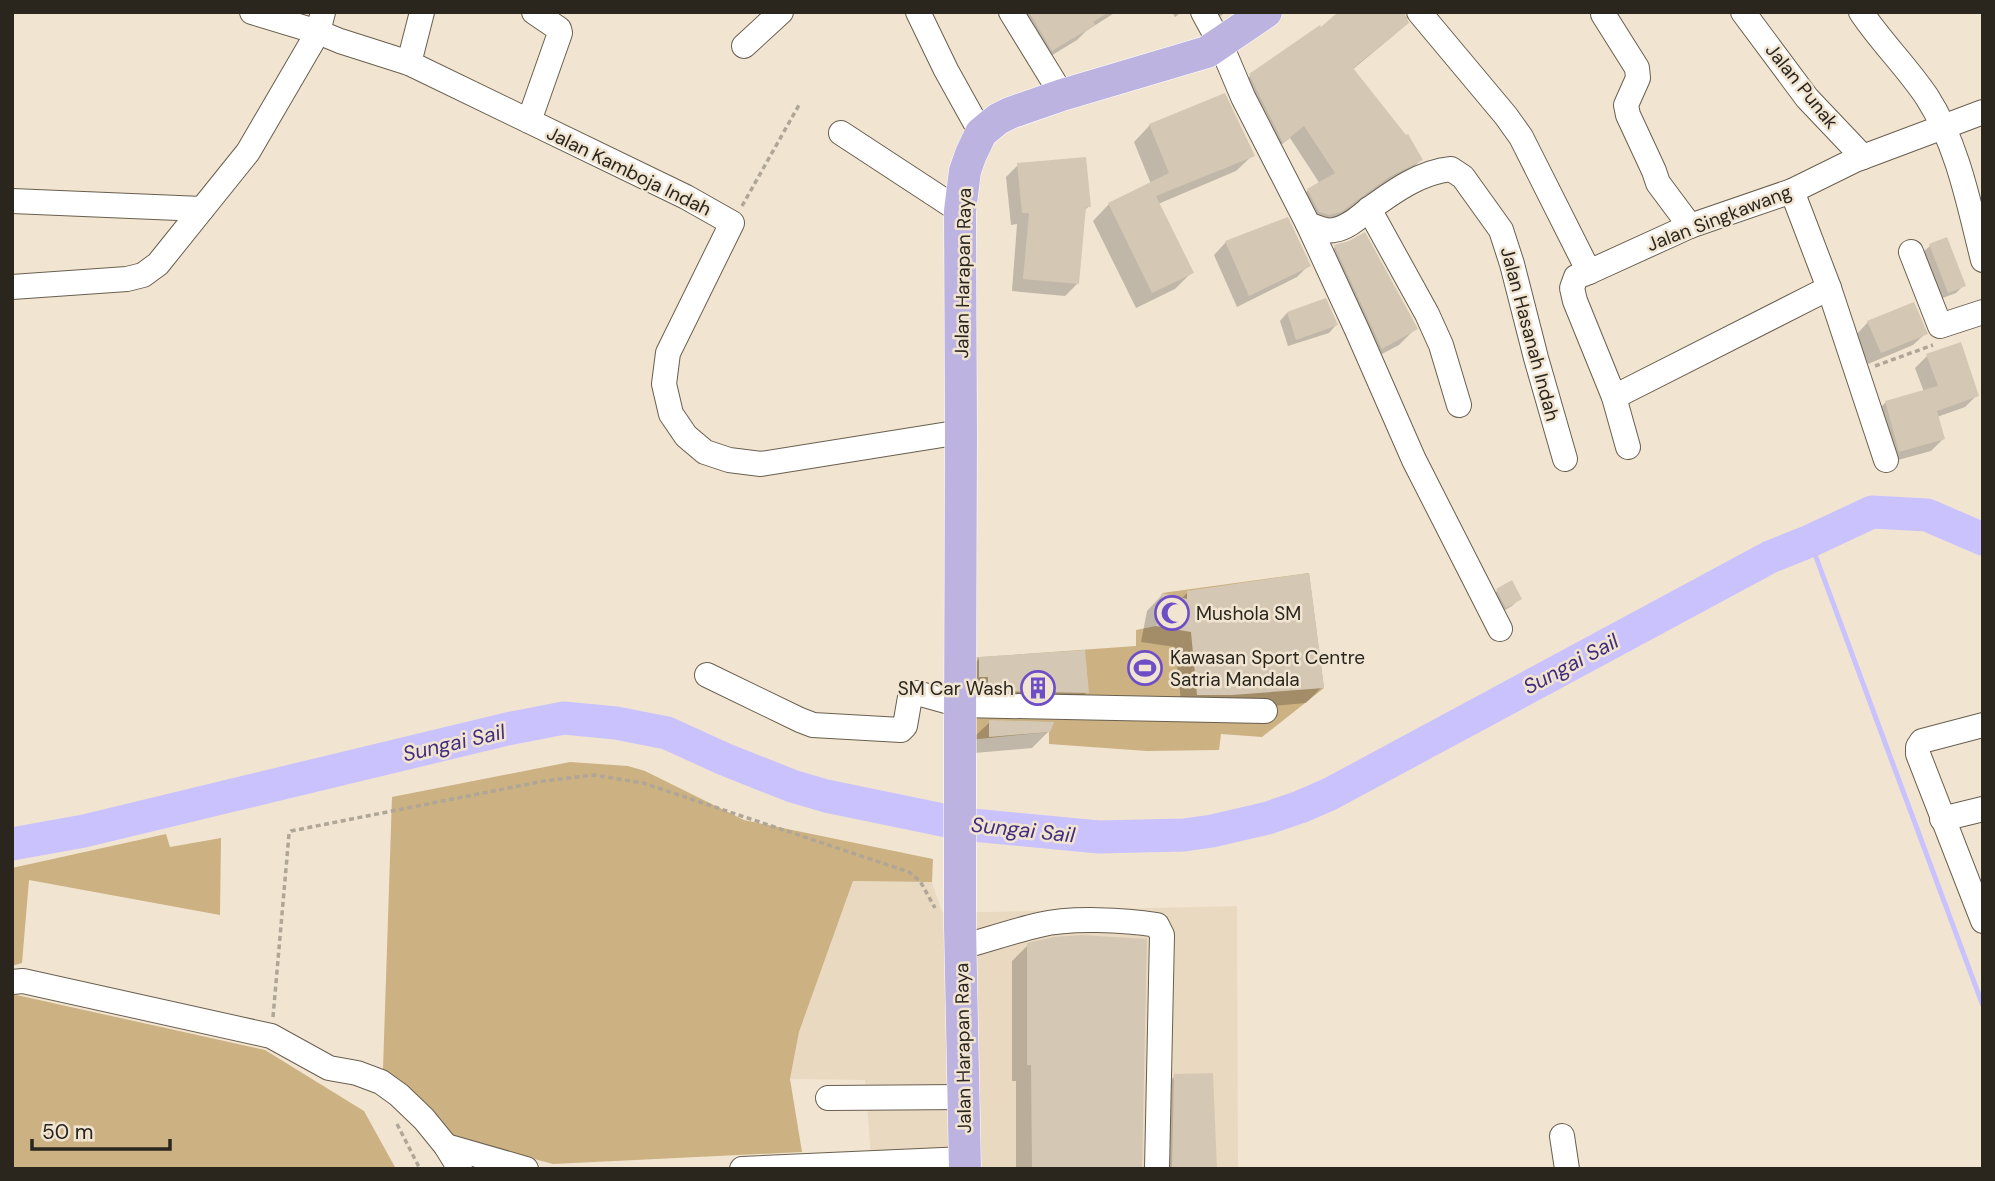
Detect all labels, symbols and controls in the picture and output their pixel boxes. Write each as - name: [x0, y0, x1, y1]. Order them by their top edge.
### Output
- street label: Jalan Punak: [1760, 38, 1844, 134]
- street label: Jalan Kamboja Indah: [543, 120, 715, 222]
- street label: Jalan Singkawang: [1643, 179, 1795, 257]
- street label: Jalan Harapan Raya: [949, 187, 977, 359]
- street label: Jalan Hasanah Indah: [1495, 244, 1565, 424]
- mosque icon: Mushola SM: [1153, 594, 1191, 632]
- place label: Mushola SM: [1196, 601, 1301, 626]
- water label: Sungai Sail: [1518, 627, 1624, 701]
- place label: Kawasan Sport Centre Satria Mandala: [1170, 645, 1365, 692]
- sports icon: Kawasan Sport Centre Satria Mandala: [1126, 649, 1164, 687]
- building icon: SM Car Wash: [1019, 669, 1057, 707]
- place label: SM Car Wash: [898, 676, 1014, 701]
- water label: Sungai Sail: [400, 718, 508, 768]
- water label: Sungai Sail: [970, 811, 1077, 849]
- street label: Jalan Harapan Raya: [949, 962, 977, 1134]
- scale bar: [32, 1108, 170, 1152]
- text: 50 m: [42, 1118, 93, 1146]

